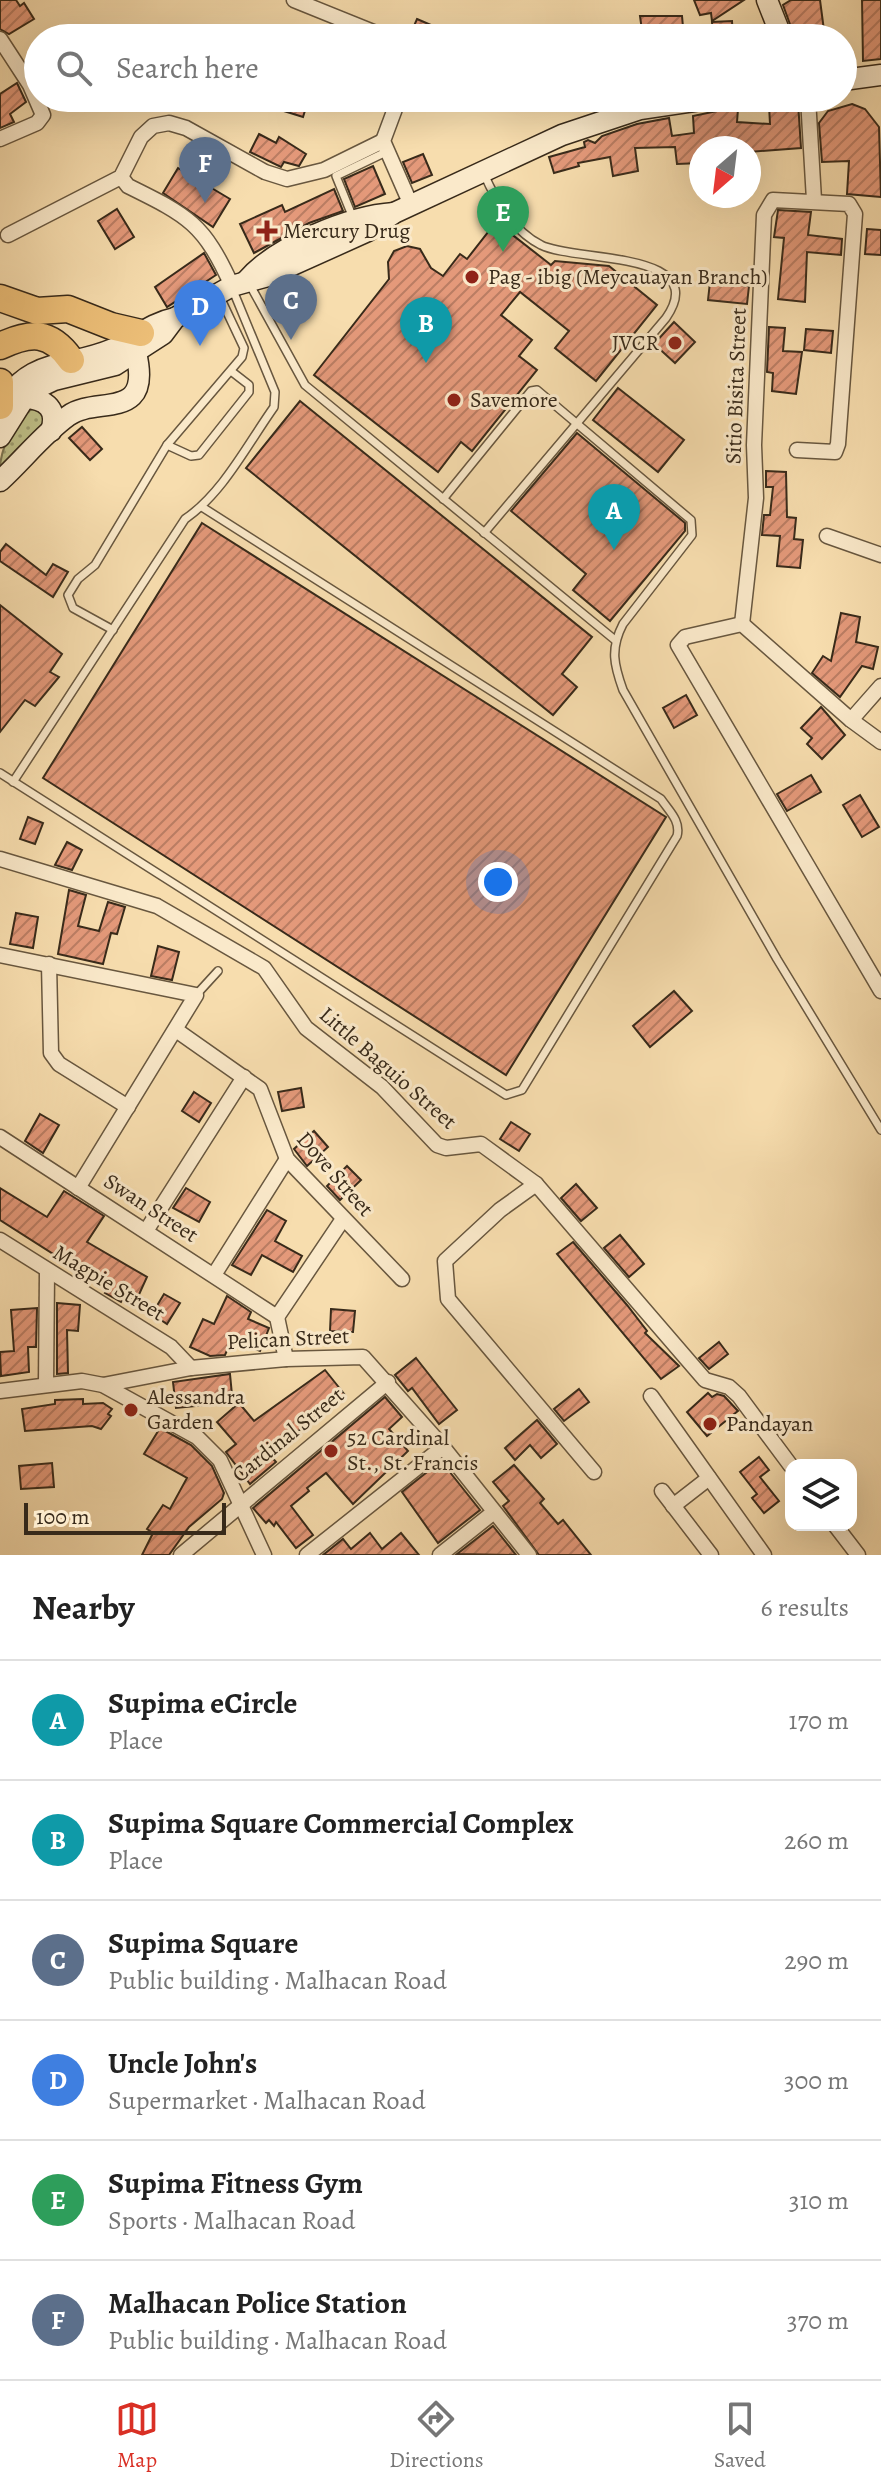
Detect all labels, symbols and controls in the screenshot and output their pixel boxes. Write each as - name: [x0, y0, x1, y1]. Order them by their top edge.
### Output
- search box: [24, 24, 857, 112]
- icon: search: [52, 46, 96, 90]
- text: Search here: [116, 48, 259, 88]
- north arrow: [689, 136, 761, 208]
- pin: F: [179, 137, 231, 203]
- pin: E: [477, 186, 529, 252]
- place label: Mercury Drug: [283, 216, 410, 246]
- marker: Mercury Drug: [258, 222, 276, 240]
- place label: Pag - ibig (Meycauayan Branch): [488, 262, 767, 292]
- marker: Pag - ibig (Meycauayan Branch): [463, 268, 481, 286]
- pin: C: [265, 274, 317, 340]
- pin: D: [174, 280, 226, 346]
- pin: B: [400, 297, 452, 363]
- street label: Sitio Bisita Street: [718, 307, 754, 465]
- place label: JVCR: [612, 328, 660, 358]
- marker: JVCR: [666, 334, 684, 352]
- place label: Savemore: [470, 385, 558, 415]
- marker: Savemore: [445, 391, 463, 409]
- pin: A: [588, 484, 640, 550]
- your location: [478, 862, 518, 902]
- street label: Little Baguio Street: [313, 1000, 463, 1136]
- street label: Dove Street: [290, 1125, 380, 1223]
- street label: Swan Street: [98, 1166, 204, 1250]
- street label: Magpie Street: [47, 1238, 171, 1328]
- street label: Pelican Street: [226, 1321, 350, 1357]
- street label: Cardinal Street: [226, 1380, 350, 1490]
- place label: Alessandra Garden: [146, 1382, 246, 1437]
- marker: Alessandra Garden: [122, 1401, 140, 1419]
- place label: Pandayan: [726, 1409, 813, 1439]
- marker: Pandayan: [701, 1415, 719, 1433]
- place label: 52 Cardinal St., St. Francis: [347, 1423, 478, 1478]
- marker: 52 Cardinal St., St. Francis: [322, 1442, 340, 1460]
- map controls: [785, 1459, 857, 1531]
- button: layers: [785, 1459, 857, 1531]
- scale bar: [24, 1499, 226, 1535]
- text: 100 m: [36, 1502, 90, 1532]
- text: Nearby: [32, 1584, 135, 1631]
- text: 6 results: [761, 1590, 849, 1625]
- text: Supima eCircle: [108, 1683, 297, 1723]
- text: A: [50, 1703, 66, 1738]
- text: 170 m: [789, 1703, 849, 1738]
- text: Place: [108, 1723, 163, 1758]
- text: Supima Square Commercial Complex: [108, 1803, 573, 1843]
- text: B: [50, 1823, 66, 1858]
- text: 260 m: [784, 1823, 849, 1858]
- text: Place: [108, 1843, 163, 1878]
- text: Supima Square: [108, 1923, 298, 1963]
- text: C: [50, 1943, 66, 1978]
- text: 290 m: [784, 1943, 849, 1978]
- text: Public building · Malhacan Road: [108, 1963, 447, 1998]
- text: Uncle John's: [108, 2043, 257, 2083]
- text: D: [49, 2063, 67, 2098]
- text: 300 m: [784, 2063, 849, 2098]
- text: Supermarket · Malhacan Road: [108, 2083, 426, 2118]
- text: Supima Fitness Gym: [108, 2163, 363, 2203]
- text: E: [50, 2183, 66, 2218]
- text: 310 m: [789, 2183, 849, 2218]
- text: Sports · Malhacan Road: [108, 2203, 356, 2238]
- text: Malhacan Police Station: [108, 2283, 407, 2323]
- text: F: [51, 2303, 65, 2338]
- text: 370 m: [787, 2303, 849, 2338]
- text: Public building · Malhacan Road: [108, 2323, 447, 2358]
- tab: Map: [115, 2397, 159, 2475]
- tab: Directions: [389, 2397, 484, 2475]
- tab: Saved: [714, 2397, 766, 2475]

